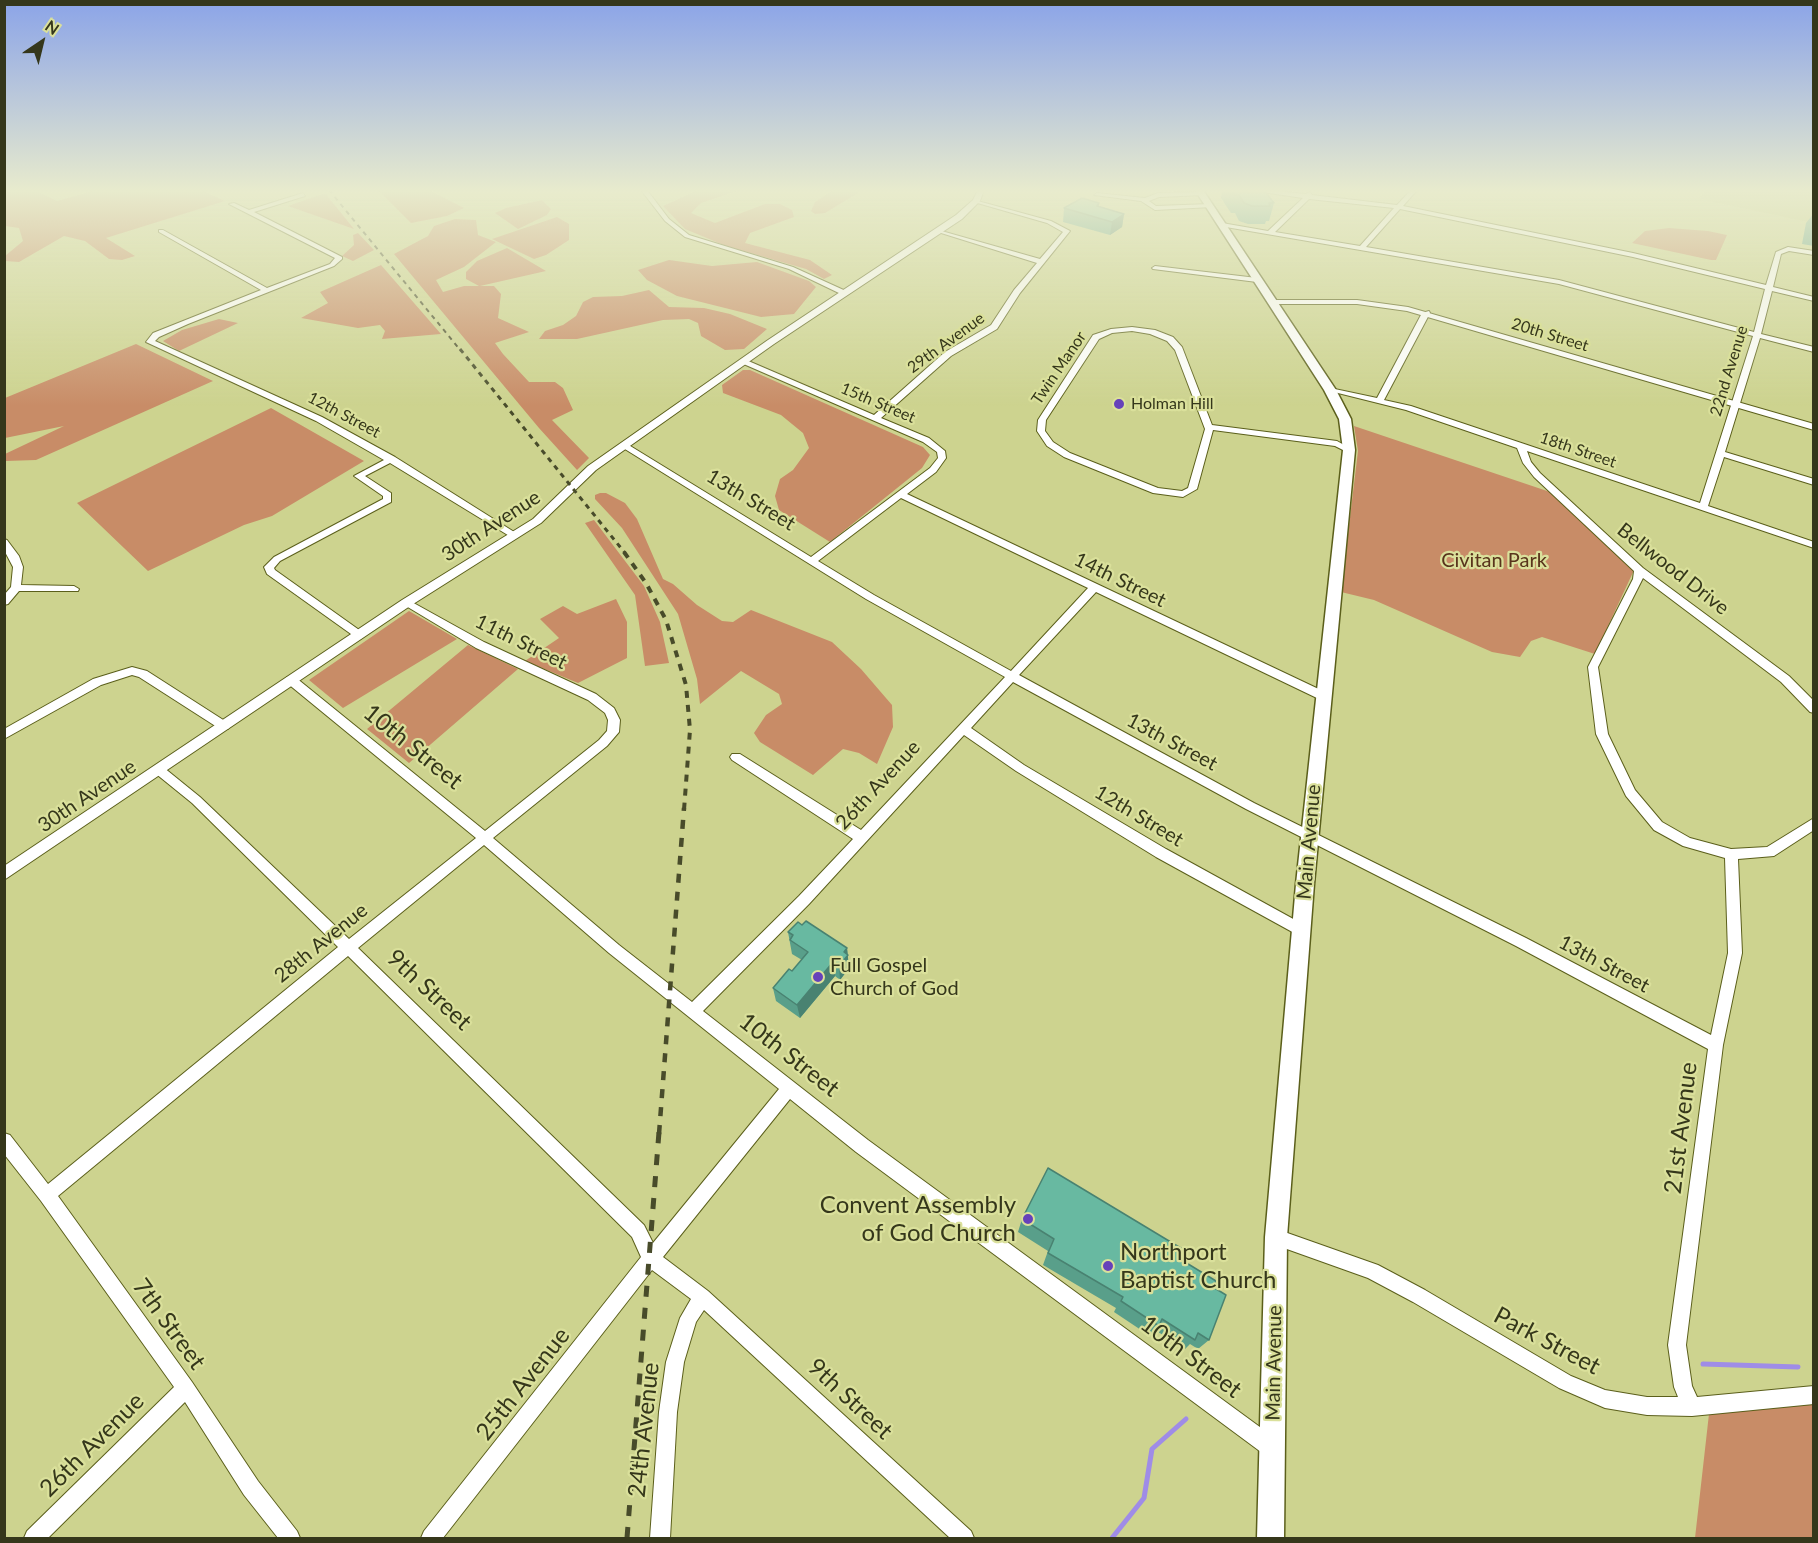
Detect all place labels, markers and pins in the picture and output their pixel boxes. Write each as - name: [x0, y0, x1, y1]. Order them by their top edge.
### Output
- place label: Holman Hill: [1131, 394, 1213, 414]
- marker: Holman Hill: [1112, 397, 1126, 411]
- place label: Full Gospel Church of God: [830, 954, 959, 1001]
- marker: Full Gospel Church of God: [811, 970, 825, 984]
- place label: Convent Assembly of God Church: [820, 1191, 1016, 1247]
- marker: Convent Assembly of God Church: [1021, 1212, 1035, 1226]
- place label: Northport Baptist Church: [1120, 1238, 1276, 1294]
- marker: Northport Baptist Church: [1101, 1259, 1115, 1273]

